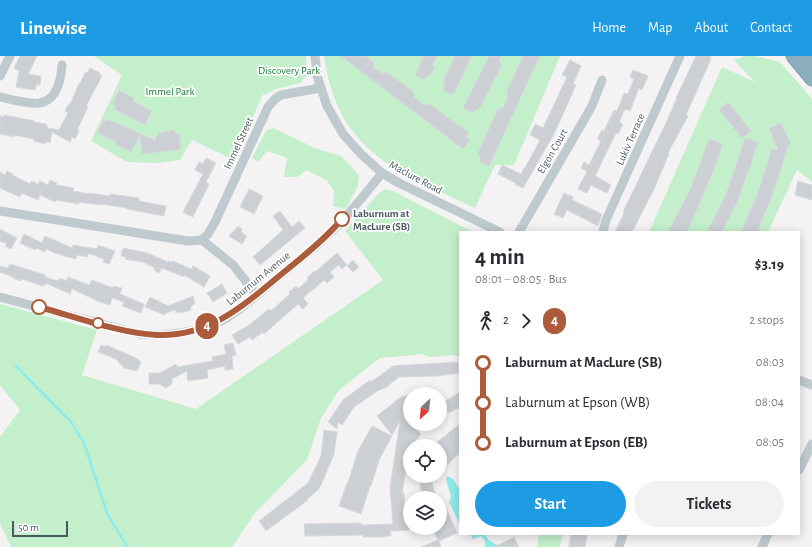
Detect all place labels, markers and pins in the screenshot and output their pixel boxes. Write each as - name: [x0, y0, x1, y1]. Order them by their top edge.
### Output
- place label: Laburnum at MacLure (SB): [353, 208, 410, 232]
- marker: Laburnum at MacLure (SB): [334, 211, 350, 227]
- unlabelled marker: [31, 299, 47, 315]
- unlabelled marker: [92, 317, 104, 329]

